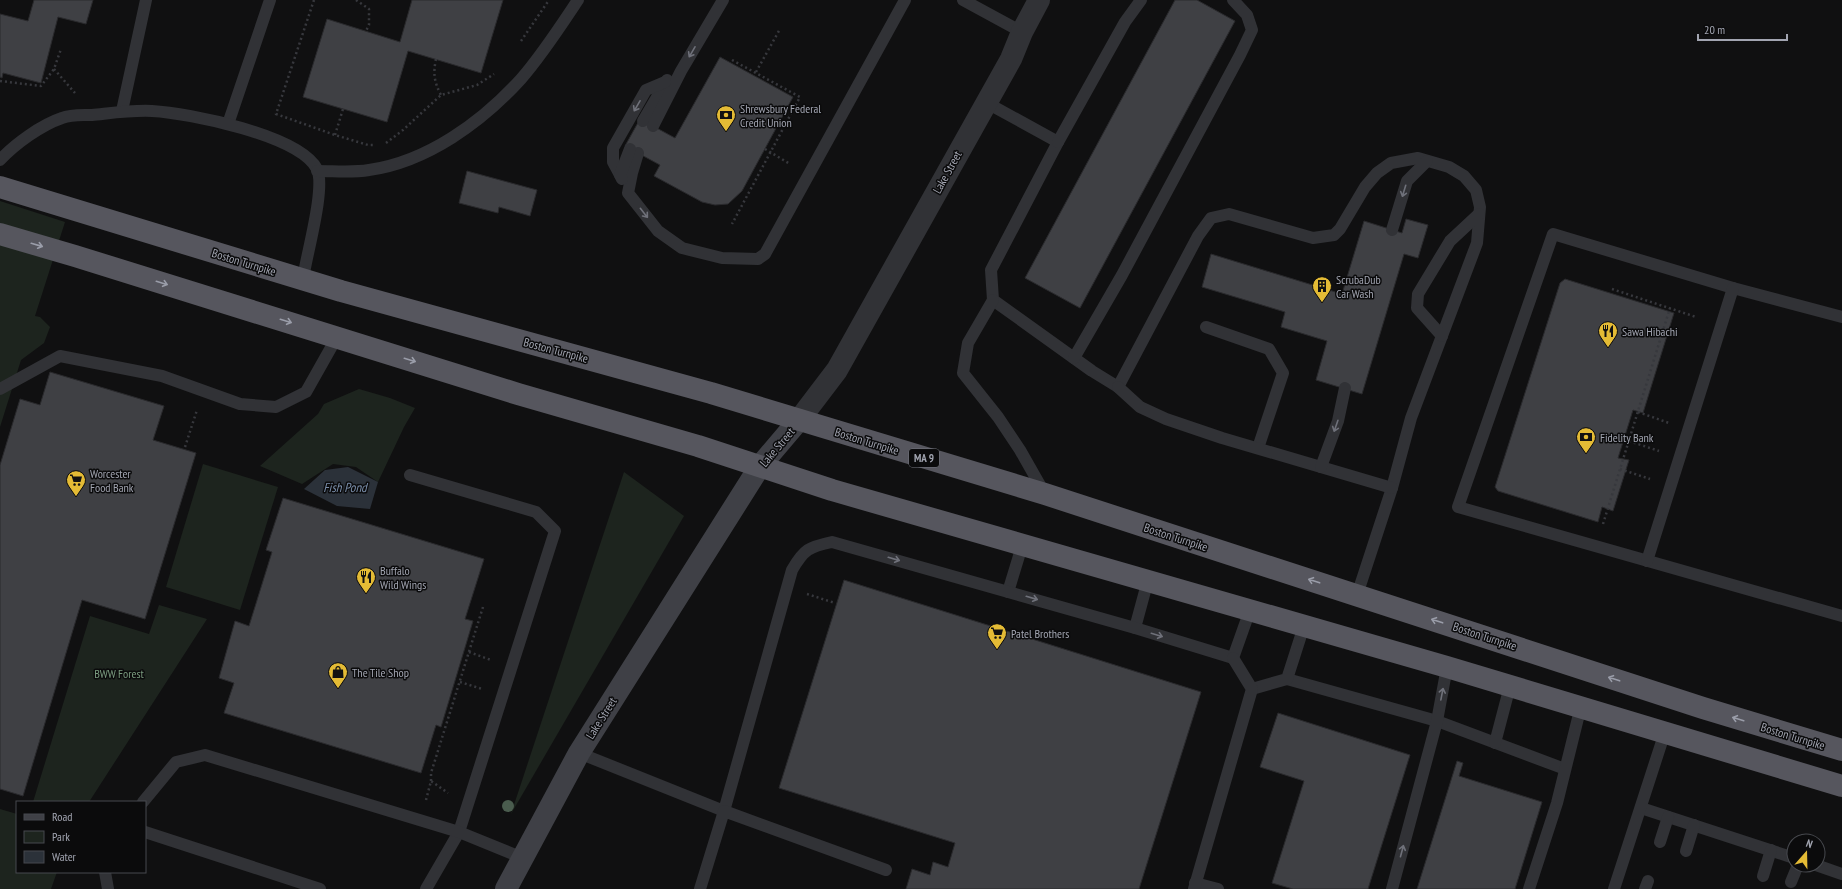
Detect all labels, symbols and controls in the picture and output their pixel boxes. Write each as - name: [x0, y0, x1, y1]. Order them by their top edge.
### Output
- scale bar: [1698, 16, 1787, 42]
- text: 20 m: [1704, 22, 1725, 37]
- one-way arrow: [688, 46, 696, 58]
- one-way arrow: [633, 100, 640, 112]
- place label: Shrewsbury Federal Credit Union: [740, 101, 821, 130]
- bank icon: Shrewsbury Federal Credit Union: [715, 104, 737, 132]
- street label: Lake Street: [929, 147, 965, 196]
- one-way arrow: [1400, 184, 1407, 197]
- one-way arrow: [640, 208, 649, 219]
- one-way arrow: [31, 242, 44, 249]
- street label: Boston Turnpike: [210, 245, 278, 279]
- place label: ScrubaDub Car Wash: [1336, 272, 1381, 301]
- building icon: ScrubaDub Car Wash: [1311, 275, 1333, 303]
- one-way arrow: [155, 280, 168, 287]
- one-way arrow: [279, 318, 292, 325]
- restaurant icon: Sawa Hibachi: [1597, 320, 1619, 348]
- place label: Sawa Hibachi: [1622, 324, 1678, 339]
- street label: Boston Turnpike: [522, 334, 590, 366]
- one-way arrow: [404, 357, 417, 364]
- one-way arrow: [1331, 420, 1339, 432]
- street label: Lake Street: [756, 424, 798, 470]
- street label: Boston Turnpike: [833, 424, 901, 458]
- bank icon: Fidelity Bank: [1575, 426, 1597, 454]
- place label: Fidelity Bank: [1600, 430, 1654, 445]
- road number: MA 9: [909, 449, 939, 467]
- place label: Worcester Food Bank: [90, 466, 134, 495]
- supermarket icon: Worcester Food Bank: [65, 469, 87, 497]
- water label: Fish Pond: [323, 479, 369, 496]
- street label: Boston Turnpike: [1142, 520, 1210, 554]
- one-way arrow: [887, 556, 900, 563]
- place label: Buffalo Wild Wings: [380, 563, 426, 592]
- restaurant icon: Buffalo Wild Wings: [355, 566, 377, 594]
- one-way arrow: [1307, 577, 1320, 584]
- one-way arrow: [1025, 595, 1038, 603]
- one-way arrow: [1431, 617, 1444, 624]
- street label: Boston Turnpike: [1451, 619, 1519, 653]
- supermarket icon: Patel Brothers: [986, 622, 1008, 650]
- place label: Patel Brothers: [1011, 626, 1069, 641]
- one-way arrow: [1150, 632, 1163, 639]
- shop icon: The Tile Shop: [327, 661, 349, 689]
- place label: The Tile Shop: [352, 665, 409, 680]
- park label: BWW Forest: [94, 666, 145, 681]
- one-way arrow: [1608, 675, 1621, 682]
- one-way arrow: [1438, 688, 1446, 701]
- street label: Lake Street: [582, 694, 620, 742]
- one-way arrow: [1731, 715, 1744, 722]
- street label: Boston Turnpike: [1759, 719, 1827, 753]
- legend: [16, 801, 146, 873]
- text: Road: [52, 809, 72, 824]
- text: Park: [52, 829, 70, 844]
- north arrow: [1786, 833, 1826, 873]
- text: N: [1804, 836, 1815, 851]
- one-way arrow: [1399, 845, 1406, 858]
- text: Water: [52, 849, 77, 864]

